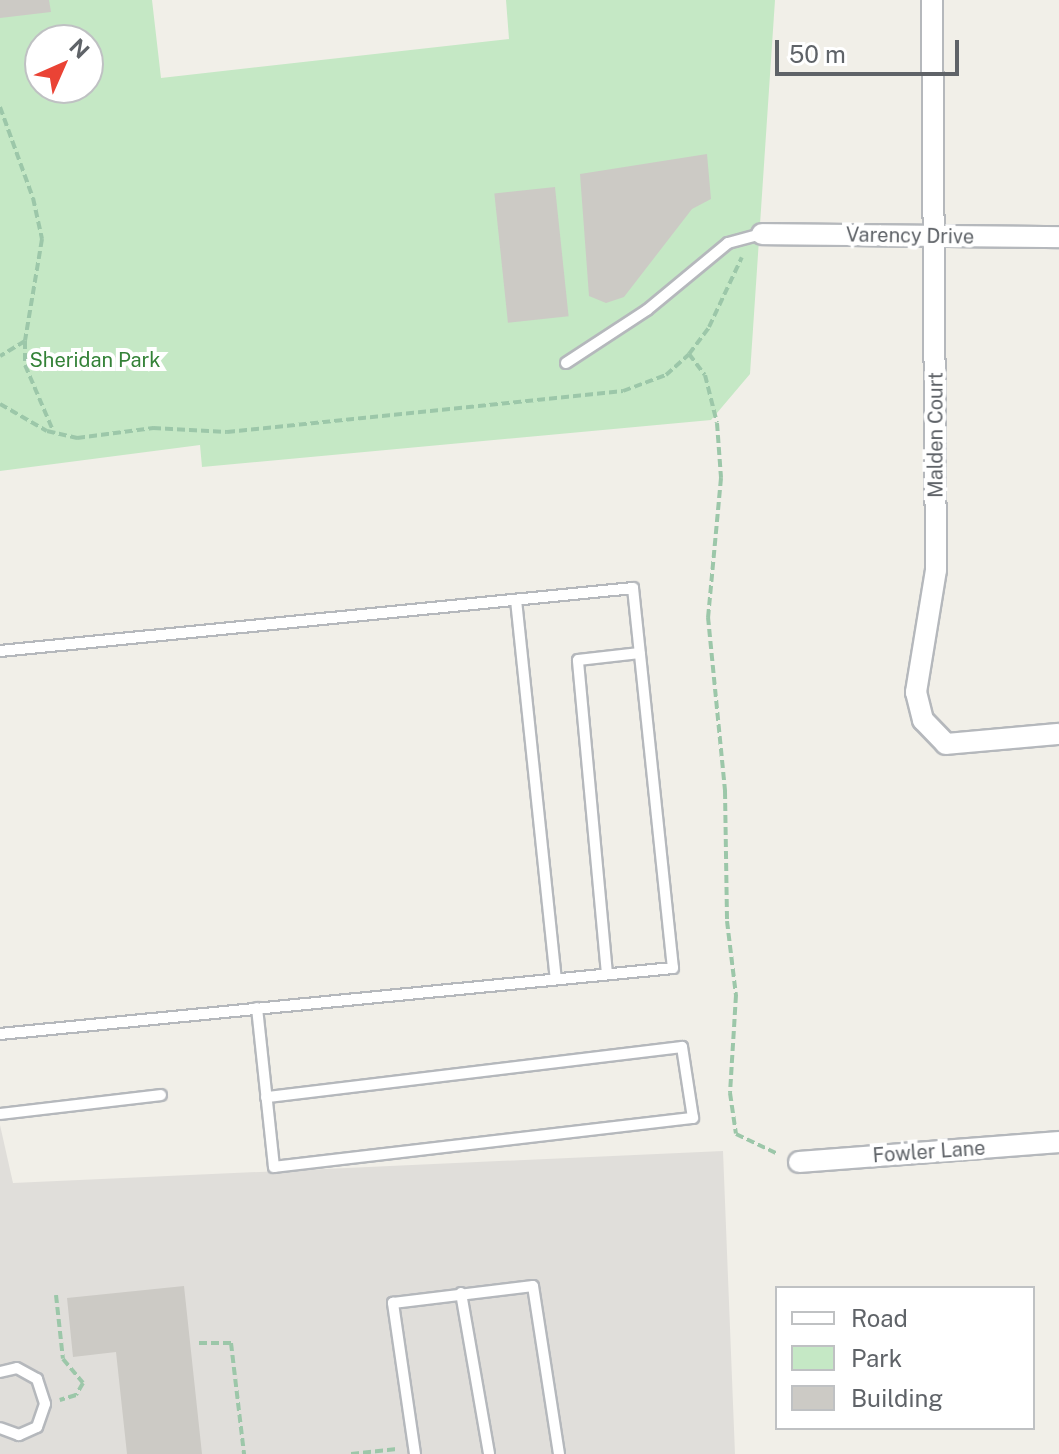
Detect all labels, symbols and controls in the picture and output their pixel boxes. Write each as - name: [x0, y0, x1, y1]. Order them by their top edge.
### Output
- north arrow: [24, 24, 104, 104]
- scale bar: [779, 24, 963, 74]
- text: N: [64, 33, 95, 64]
- text: 50 m: [789, 40, 846, 68]
- street label: Varency Drive: [846, 223, 974, 249]
- park label: Sheridan Park: [29, 348, 161, 372]
- street label: Malden Court: [924, 372, 948, 498]
- street label: Fowler Lane: [872, 1136, 986, 1168]
- legend: [775, 1286, 1035, 1430]
- text: Road: [851, 1304, 908, 1332]
- text: Park: [851, 1344, 902, 1372]
- text: Building: [851, 1384, 943, 1412]

